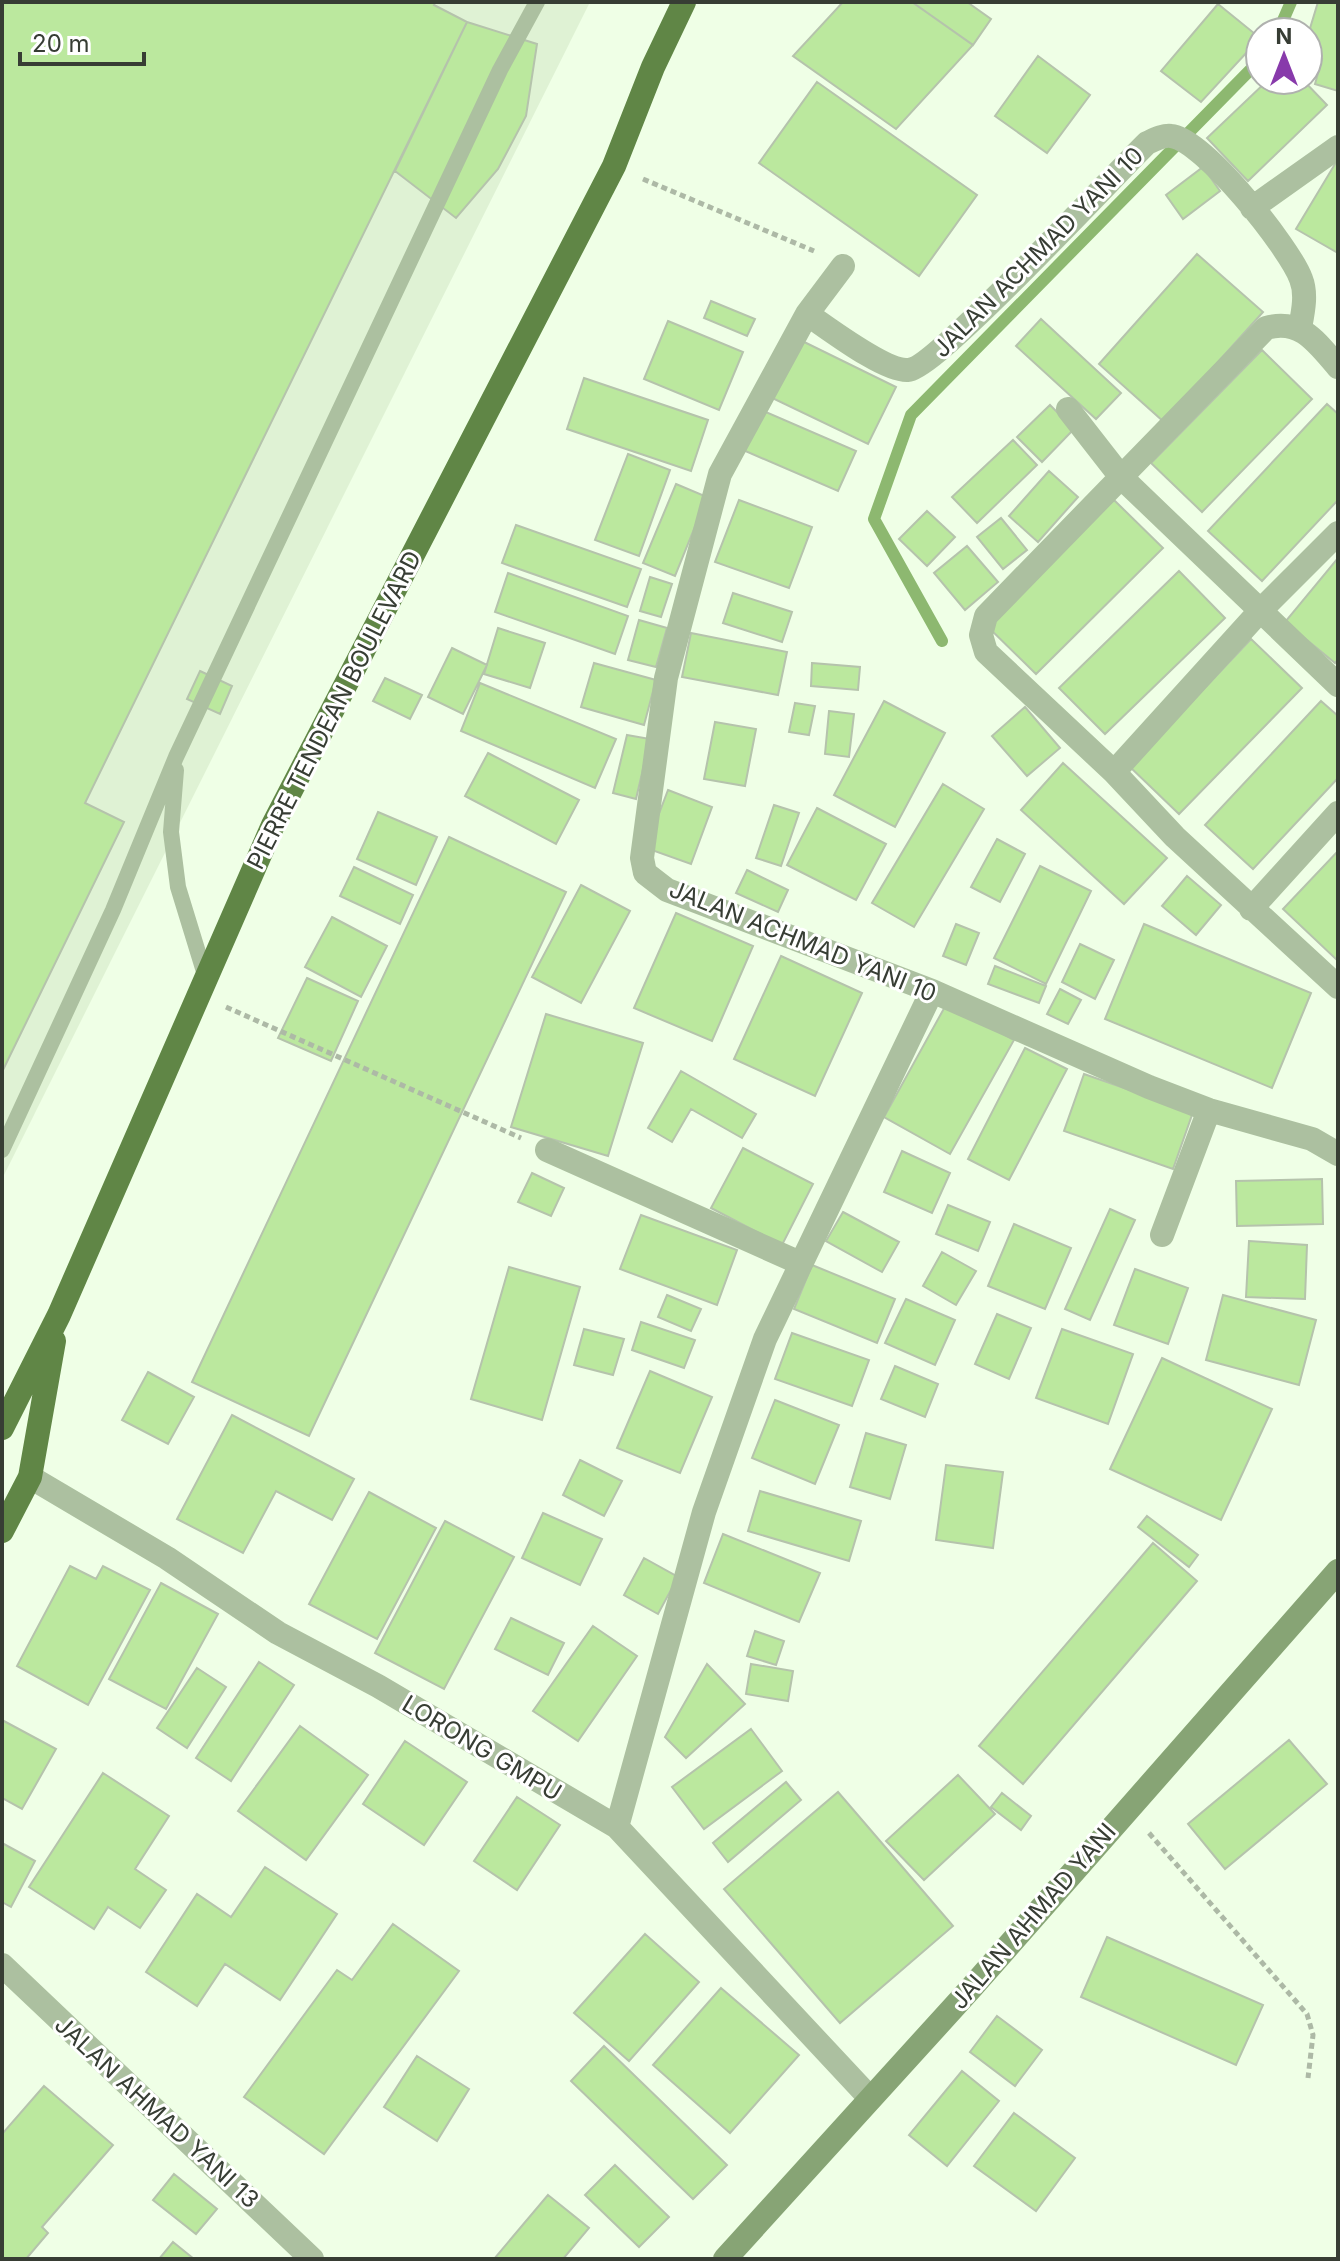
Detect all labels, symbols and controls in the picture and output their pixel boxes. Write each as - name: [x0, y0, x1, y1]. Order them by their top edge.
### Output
- scale bar: [20, 16, 144, 66]
- north arrow: [1244, 16, 1324, 96]
- text: N: [1276, 23, 1292, 49]
- text: 20 m: [32, 29, 90, 58]
- street label: JALAN ACHMAD YANI 10: [927, 141, 1149, 363]
- street label: PIERRE TENDEAN BOULEVARD: [241, 546, 427, 874]
- street label: JALAN ACHMAD YANI 10: [665, 874, 941, 1008]
- street label: LORONG GMPU: [397, 1689, 567, 1807]
- street label: JALAN AHMAD YANI: [944, 1817, 1122, 2015]
- street label: JALAN AHMAD YANI 13: [49, 2010, 265, 2214]

